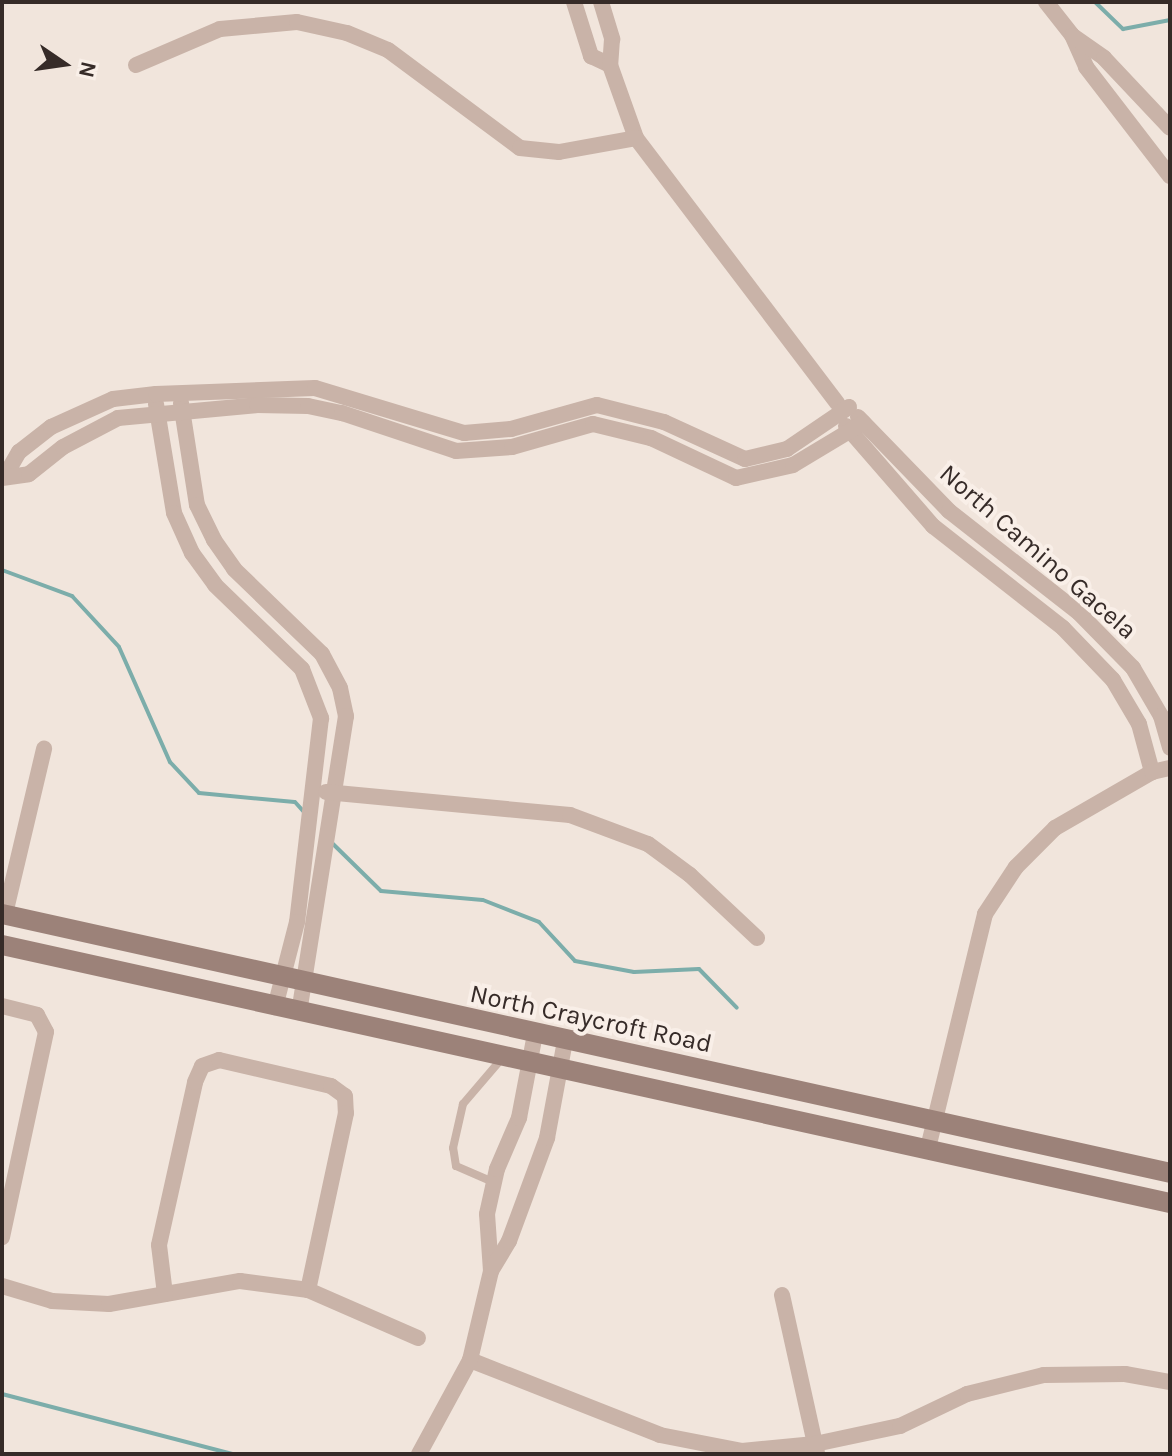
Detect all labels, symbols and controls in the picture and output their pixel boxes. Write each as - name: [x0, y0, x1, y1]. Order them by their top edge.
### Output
- north arrow: [24, 24, 104, 104]
- text: N: [73, 59, 102, 80]
- street label: North Camino Gacela: [933, 458, 1143, 646]
- street label: North Craycroft Road: [467, 978, 715, 1060]

